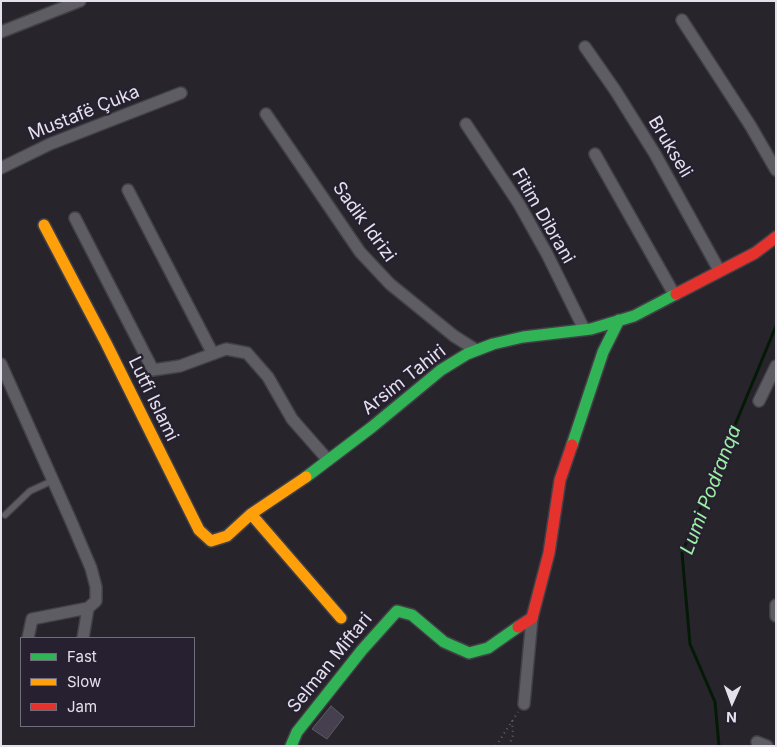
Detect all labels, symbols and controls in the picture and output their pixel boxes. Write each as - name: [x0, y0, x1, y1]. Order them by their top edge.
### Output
- street label: Mustafë Çuka: [25, 81, 143, 145]
- street label: Brukseli: [643, 112, 697, 182]
- street label: Fitim Dibrani: [507, 165, 579, 267]
- street label: Sadik Idrizi: [328, 178, 400, 266]
- street label: Arsim Tahiri: [358, 340, 450, 420]
- street label: Lutfi Islami: [123, 353, 183, 445]
- water label: Lumi Podranqa: [676, 422, 746, 558]
- street label: Selman Miftari: [283, 609, 377, 717]
- legend: [20, 637, 195, 727]
- text: Fast: [67, 647, 97, 666]
- text: Slow: [67, 672, 101, 691]
- north arrow: [707, 677, 757, 727]
- text: Jam: [67, 697, 97, 716]
- text: N: [726, 709, 737, 726]

